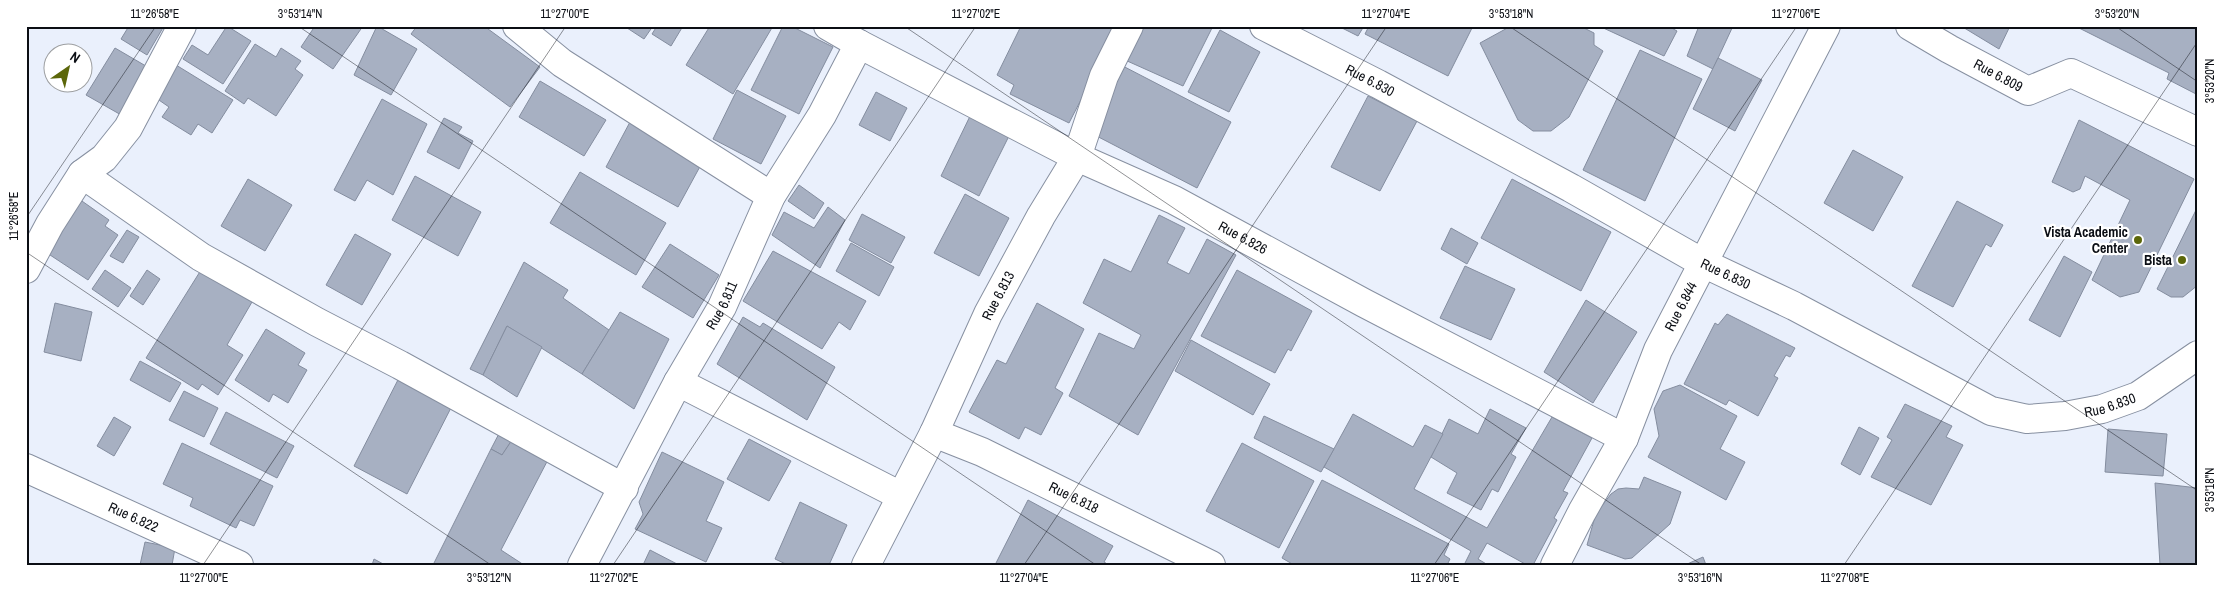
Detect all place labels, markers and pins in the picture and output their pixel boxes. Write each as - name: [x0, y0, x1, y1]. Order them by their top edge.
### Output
- place label: Vista Academic Center: [2044, 223, 2129, 257]
- marker: Vista Academic Center: [2132, 234, 2144, 246]
- place label: Bista: [2144, 251, 2173, 269]
- marker: Bista: [2176, 254, 2188, 266]

